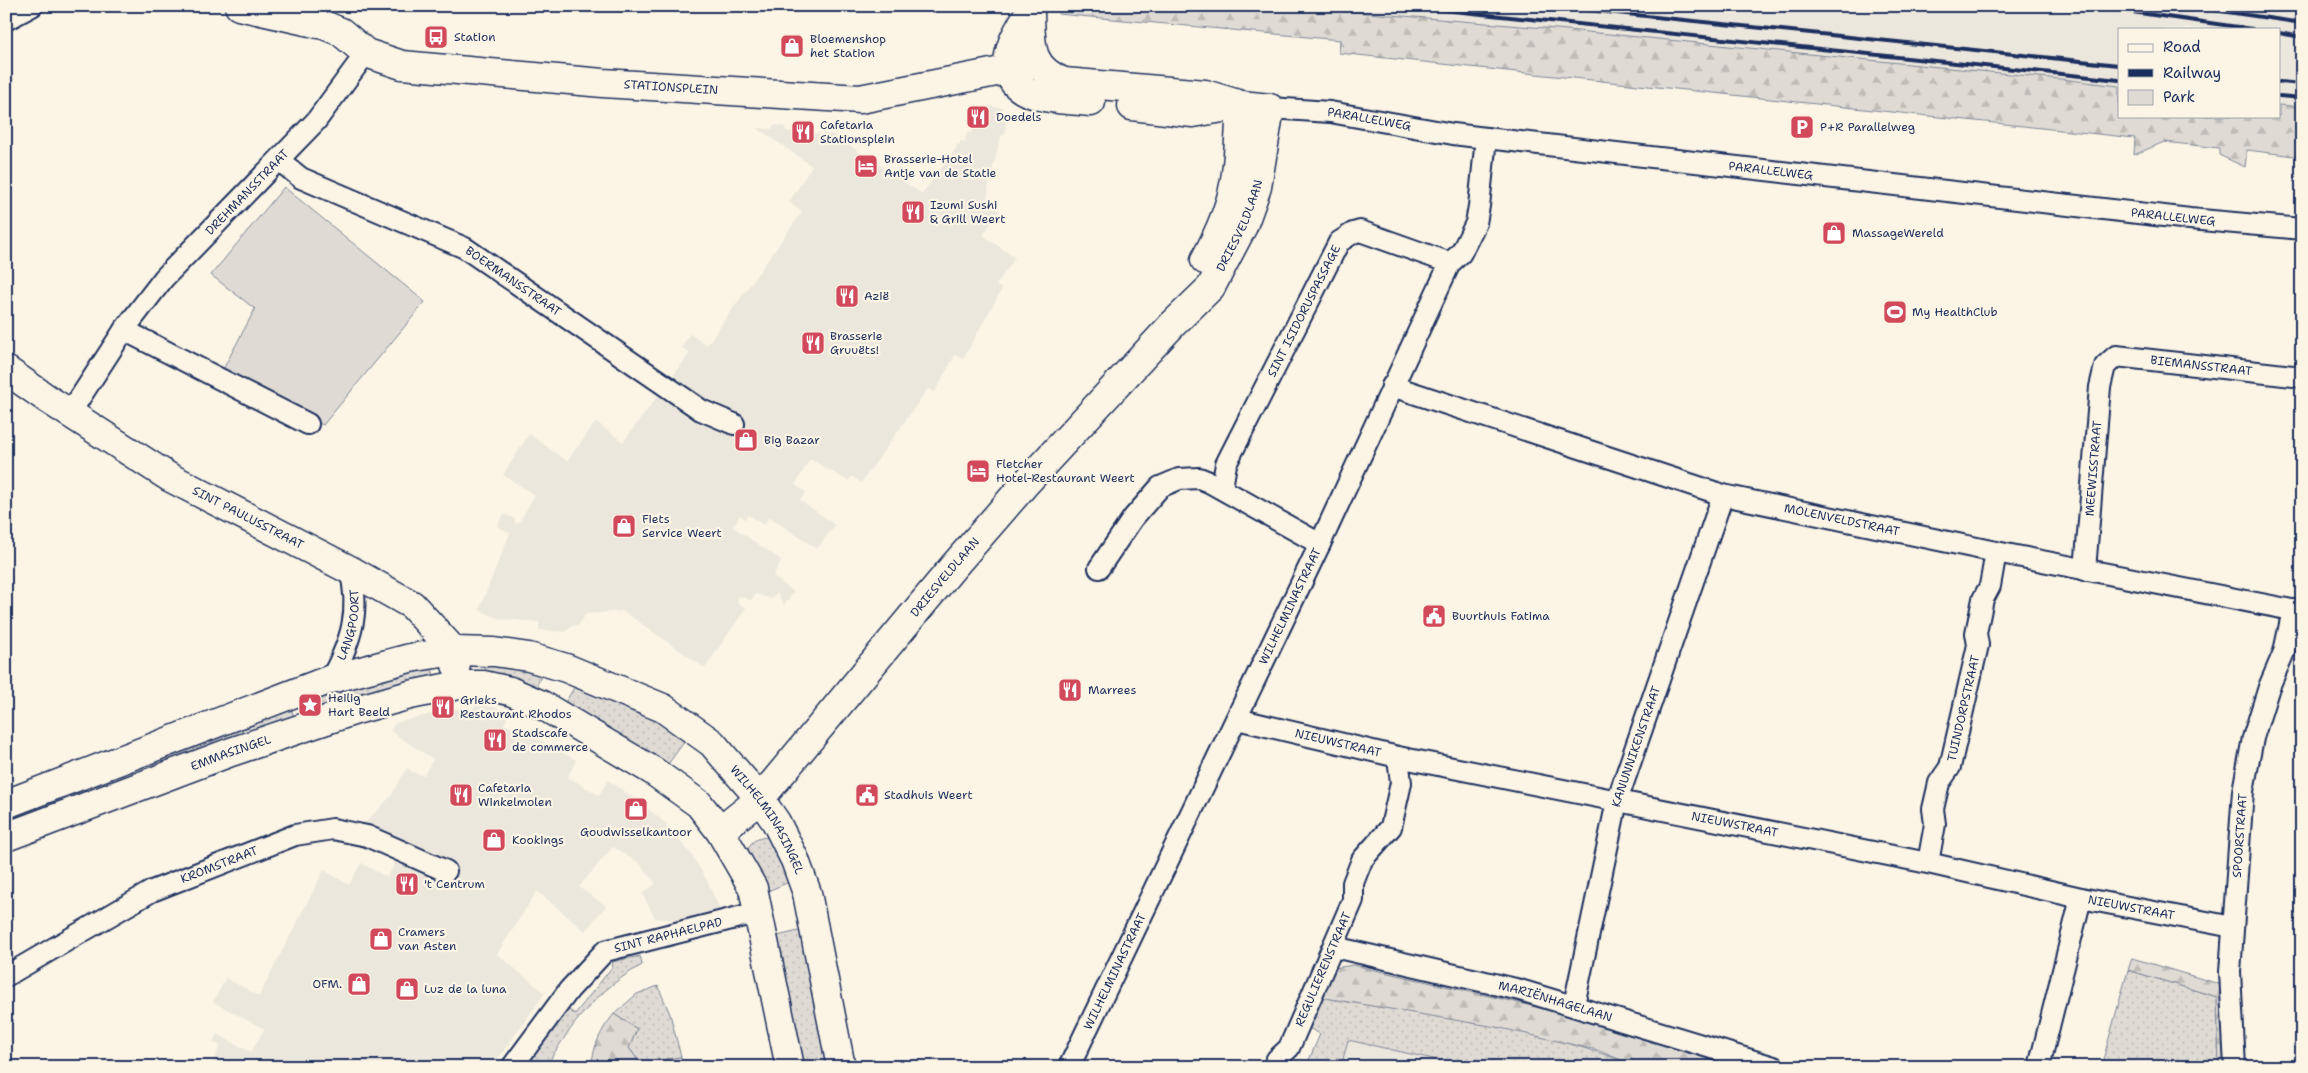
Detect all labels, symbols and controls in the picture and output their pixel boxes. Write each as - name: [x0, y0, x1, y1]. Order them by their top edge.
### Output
- bus stop icon: Station: [423, 24, 449, 50]
- legend: [2118, 28, 2280, 118]
- place label: Station: [454, 29, 496, 45]
- place label: Bloemenshop het Station: [810, 31, 886, 61]
- shop icon: Bloemenshop het Station: [779, 33, 805, 59]
- text: Road: [2163, 37, 2201, 57]
- text: Railway: [2163, 63, 2221, 83]
- street label: STATIONSPLEIN: [623, 76, 719, 98]
- text: Park: [2163, 87, 2195, 107]
- restaurant icon: Doedels: [965, 104, 991, 130]
- street label: PARALLELWEG: [1326, 104, 1413, 134]
- place label: Doedels: [996, 109, 1042, 125]
- parking icon: P+R Parallelweg: [1789, 114, 1815, 140]
- place label: Cafetaria Stationsplein: [820, 117, 895, 147]
- restaurant icon: Cafetaria Stationsplein: [790, 119, 816, 145]
- place label: P+R Parallelweg: [1820, 119, 1915, 135]
- street label: DREHMANSSTRAAT: [202, 145, 293, 239]
- place label: Brasserie-Hotel Antje van de Statie: [884, 151, 997, 181]
- hotel icon: Brasserie-Hotel Antje van de Statie: [853, 153, 879, 179]
- street label: PARALLELWEG: [1728, 158, 1814, 184]
- street label: DRIESVELDLAAN: [1213, 178, 1266, 274]
- place label: Izumi Sushi & Grill Weert: [930, 197, 1005, 227]
- restaurant icon: Izumi Sushi & Grill Weert: [900, 199, 926, 225]
- street label: PARALLELWEG: [2130, 204, 2216, 229]
- shop icon: MassageWereld: [1821, 220, 1847, 246]
- place label: MassageWereld: [1852, 225, 1944, 241]
- street label: SINT ISIDORUSPASSAGE: [1264, 242, 1344, 380]
- street label: BOERMANSSTRAAT: [462, 243, 565, 320]
- restaurant icon: Azië: [834, 283, 860, 309]
- place label: Azië: [864, 288, 889, 304]
- sports icon: My HealthClub: [1882, 299, 1908, 325]
- place label: My HealthClub: [1912, 304, 1998, 320]
- place label: Brasserie Gruuëts!: [830, 328, 883, 358]
- restaurant icon: Brasserie Gruuëts!: [800, 330, 826, 356]
- street label: BIEMANSSTRAAT: [2150, 352, 2254, 379]
- street label: MEEWISSTRAAT: [2081, 419, 2105, 517]
- shop icon: Big Bazar: [733, 427, 759, 453]
- place label: Big Bazar: [764, 432, 820, 448]
- place label: Fletcher Hotel-Restaurant Weert: [996, 456, 1135, 486]
- hotel icon: Fletcher Hotel-Restaurant Weert: [965, 458, 991, 484]
- street label: SINT PAULUSSTRAAT: [190, 482, 307, 553]
- street label: MOLENVELDSTRAAT: [1783, 500, 1902, 540]
- place label: Fiets Service Weert: [642, 511, 722, 541]
- shop icon: Fiets Service Weert: [611, 513, 637, 539]
- street label: DRIESVELDLAAN: [907, 534, 983, 620]
- street label: WILHELMINASTRAAT: [1255, 545, 1325, 667]
- street label: LANGPOORT: [333, 588, 363, 663]
- public building icon: Buurthuis Fatima: [1421, 603, 1447, 629]
- place label: Buurthuis Fatima: [1452, 608, 1550, 624]
- street label: TUINDORPSTRAAT: [1944, 653, 1984, 763]
- restaurant icon: Marrees: [1057, 677, 1083, 703]
- place label: Marrees: [1088, 682, 1136, 698]
- street label: KANUNNIKENSTRAAT: [1608, 683, 1664, 809]
- place label: Heilig Hart Beeld: [328, 690, 390, 720]
- place icon: Heilig Hart Beeld: [297, 692, 323, 718]
- place label: Grieks Restaurant Rhodos: [460, 692, 572, 722]
- restaurant icon: Grieks Restaurant Rhodos: [430, 694, 456, 720]
- place label: Stadscafe de commerce: [512, 725, 588, 755]
- street label: NIEUWSTRAAT: [1293, 725, 1384, 761]
- restaurant icon: Stadscafe de commerce: [482, 727, 508, 753]
- street label: EMMASINGEL: [188, 731, 273, 775]
- street label: WILHELMINASINGEL: [727, 762, 808, 877]
- place label: Cafetaria Winkelmolen: [478, 780, 552, 810]
- restaurant icon: Cafetaria Winkelmolen: [448, 782, 474, 808]
- public building icon: Stadhuis Weert: [854, 782, 880, 808]
- place label: Stadhuis Weert: [884, 787, 973, 803]
- street label: SPOORSTRAAT: [2229, 792, 2251, 878]
- shop icon: Goudwisselkantoor: [623, 796, 649, 822]
- street label: NIEUWSTRAAT: [1690, 808, 1780, 841]
- place label: Goudwisselkantoor: [580, 824, 692, 840]
- shop icon: Kookings: [481, 827, 507, 853]
- place label: Kookings: [512, 832, 564, 848]
- street label: KROMSTRAAT: [178, 842, 261, 887]
- restaurant icon: 't Centrum: [394, 871, 420, 897]
- place label: 't Centrum: [424, 876, 485, 892]
- street label: NIEUWSTRAAT: [2086, 891, 2177, 924]
- street label: REGULIERENSTRAAT: [1291, 909, 1355, 1029]
- street label: WILHELMINASTRAAT: [1080, 910, 1150, 1032]
- street label: SINT RAPHAELPAD: [612, 914, 724, 956]
- place label: Cramers van Asten: [398, 924, 456, 954]
- shop icon: Cramers van Asten: [368, 926, 394, 952]
- shop icon: OFM.: [346, 971, 372, 997]
- place label: OFM.: [312, 976, 342, 992]
- shop icon: Luz de la luna: [394, 976, 420, 1002]
- street label: MARIËNHAGELAAN: [1497, 977, 1614, 1026]
- place label: Luz de la luna: [424, 981, 507, 997]

